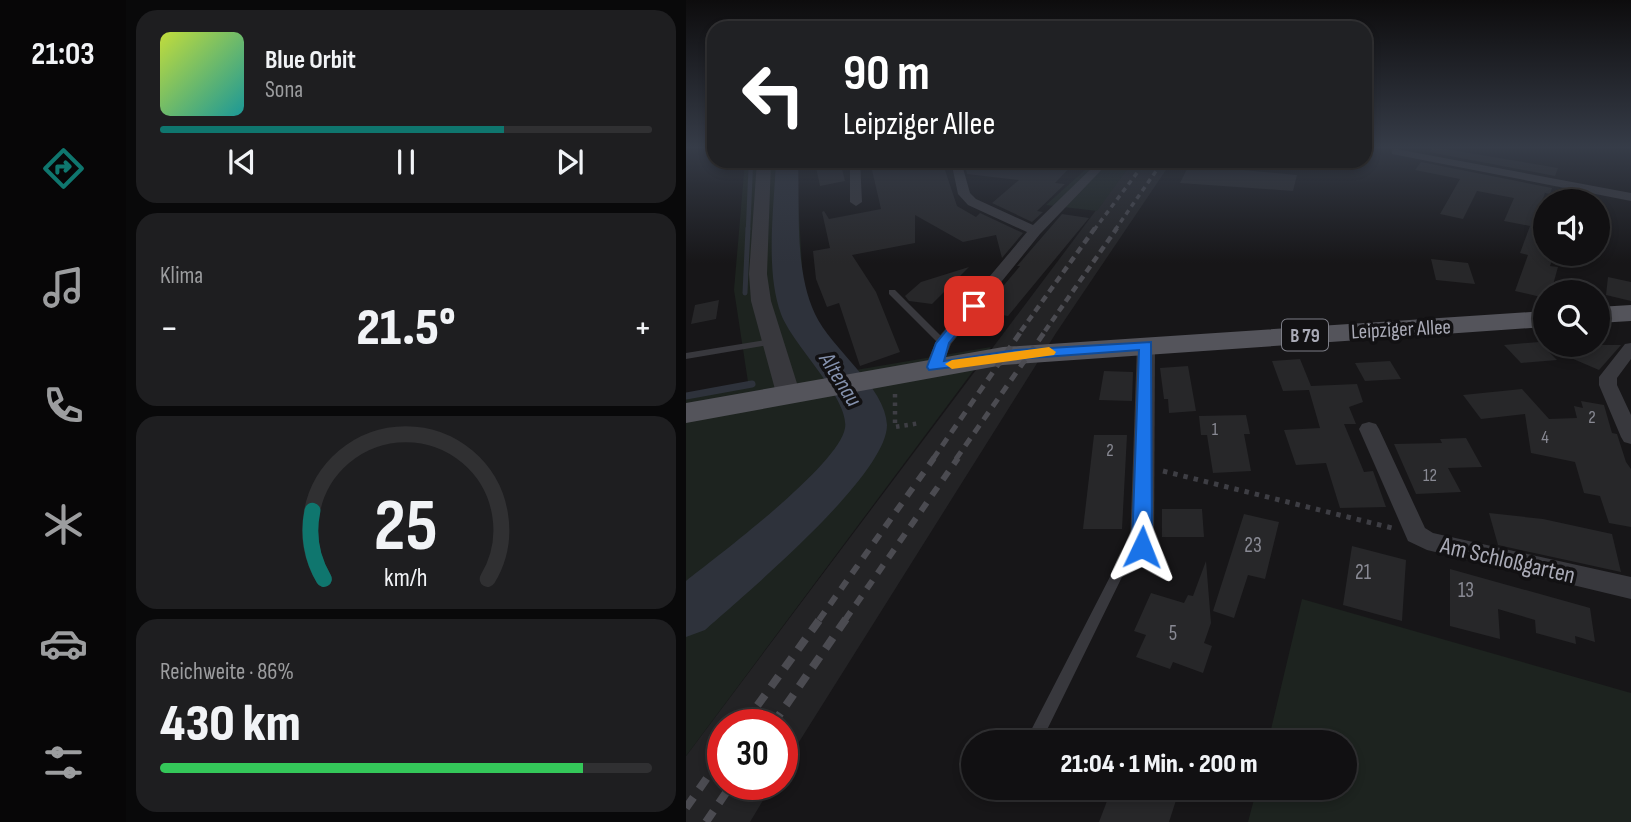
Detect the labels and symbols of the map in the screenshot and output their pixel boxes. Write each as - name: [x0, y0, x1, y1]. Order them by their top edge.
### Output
- pin: [944, 276, 1004, 336]
- street label: Leipziger Allee: [1350, 314, 1452, 345]
- road number: B 79: [1282, 320, 1328, 350]
- water label: Altenau: [812, 347, 868, 412]
- house number: 2: [1588, 407, 1596, 428]
- house number: 1: [1212, 419, 1219, 440]
- house number: 4: [1541, 427, 1549, 448]
- house number: 2: [1106, 440, 1114, 461]
- house number: 12: [1423, 465, 1437, 486]
- position arrow: [1105, 510, 1179, 584]
- street label: Am Schloßgarten: [1437, 531, 1578, 590]
- house number: 23: [1244, 533, 1262, 558]
- house number: 21: [1355, 560, 1372, 585]
- house number: 13: [1458, 578, 1474, 603]
- house number: 5: [1169, 621, 1177, 646]
- speed limit sign: 30: [707, 709, 798, 800]

